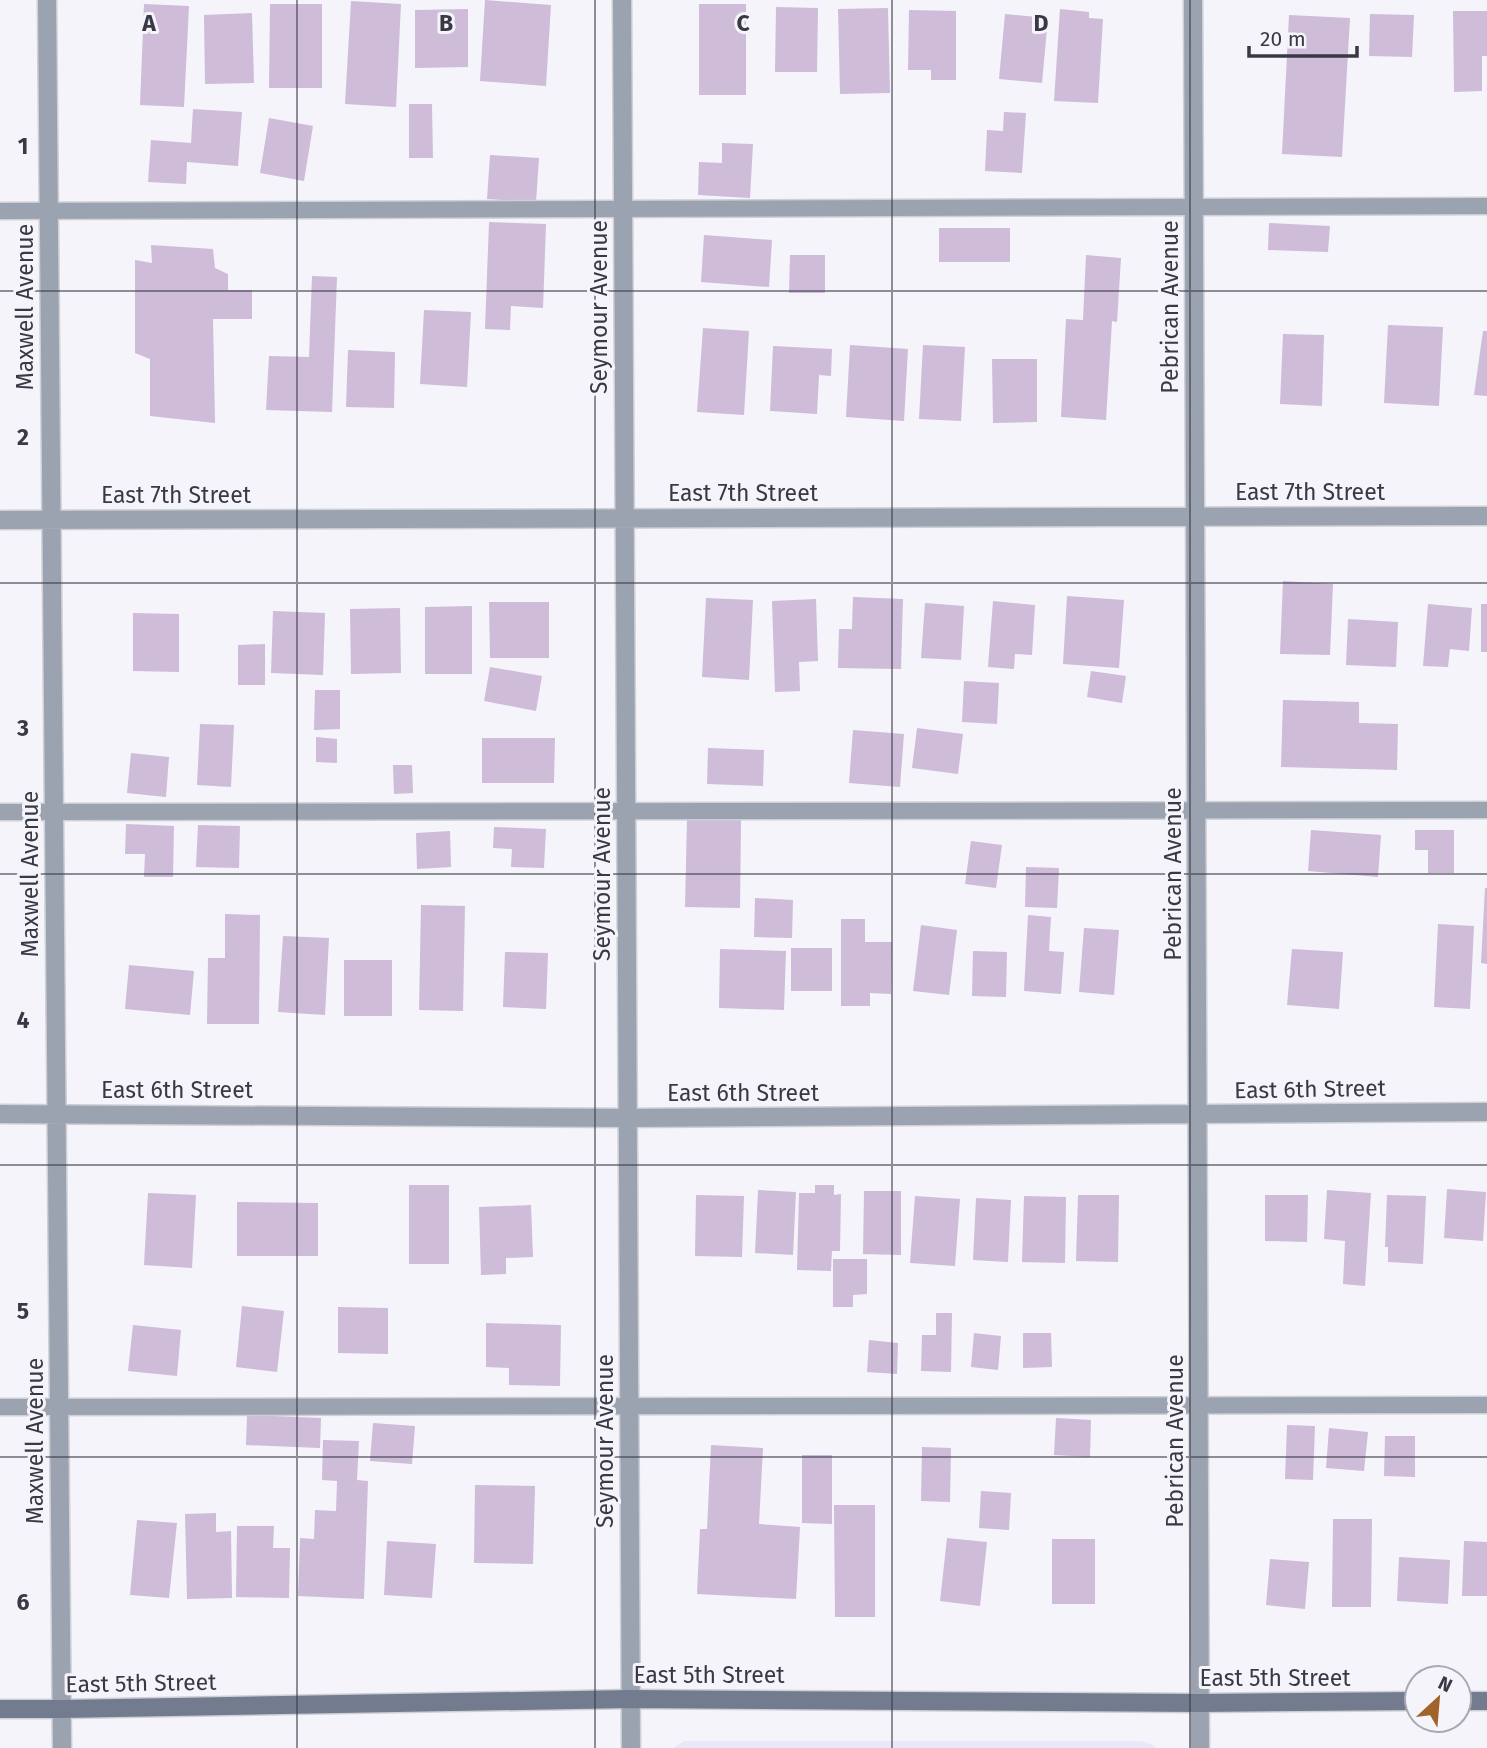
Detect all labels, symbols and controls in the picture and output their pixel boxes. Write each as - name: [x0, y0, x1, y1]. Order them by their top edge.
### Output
- text: A: [141, 9, 156, 37]
- text: B: [439, 9, 453, 37]
- text: C: [736, 9, 750, 37]
- text: D: [1034, 9, 1049, 37]
- scale bar: [1249, 14, 1358, 58]
- text: 20 m: [1260, 26, 1306, 52]
- text: 1: [18, 132, 28, 160]
- street label: Seymour Avenue: [585, 220, 613, 394]
- street label: Pebrican Avenue: [1156, 220, 1184, 394]
- street label: Maxwell Avenue: [11, 224, 39, 390]
- text: 2: [17, 423, 29, 451]
- street label: East 7th Street: [1235, 478, 1386, 506]
- street label: East 7th Street: [668, 479, 819, 507]
- street label: East 7th Street: [101, 481, 252, 509]
- text: 3: [16, 714, 29, 742]
- street label: Seymour Avenue: [588, 787, 616, 961]
- street label: Pebrican Avenue: [1159, 787, 1187, 961]
- street label: Maxwell Avenue: [16, 791, 44, 957]
- text: 4: [17, 1006, 30, 1034]
- street label: East 6th Street: [1234, 1074, 1387, 1104]
- street label: East 6th Street: [101, 1076, 254, 1104]
- street label: East 6th Street: [667, 1079, 820, 1107]
- text: 5: [17, 1297, 29, 1325]
- street label: Seymour Avenue: [591, 1354, 619, 1528]
- street label: Pebrican Avenue: [1161, 1354, 1189, 1528]
- street label: Maxwell Avenue: [21, 1358, 49, 1524]
- text: 6: [17, 1588, 30, 1616]
- street label: East 5th Street: [633, 1661, 785, 1689]
- street label: East 5th Street: [1199, 1664, 1351, 1692]
- north arrow: [1403, 1664, 1473, 1734]
- street label: East 5th Street: [65, 1668, 217, 1698]
- text: N: [1435, 1671, 1456, 1697]

